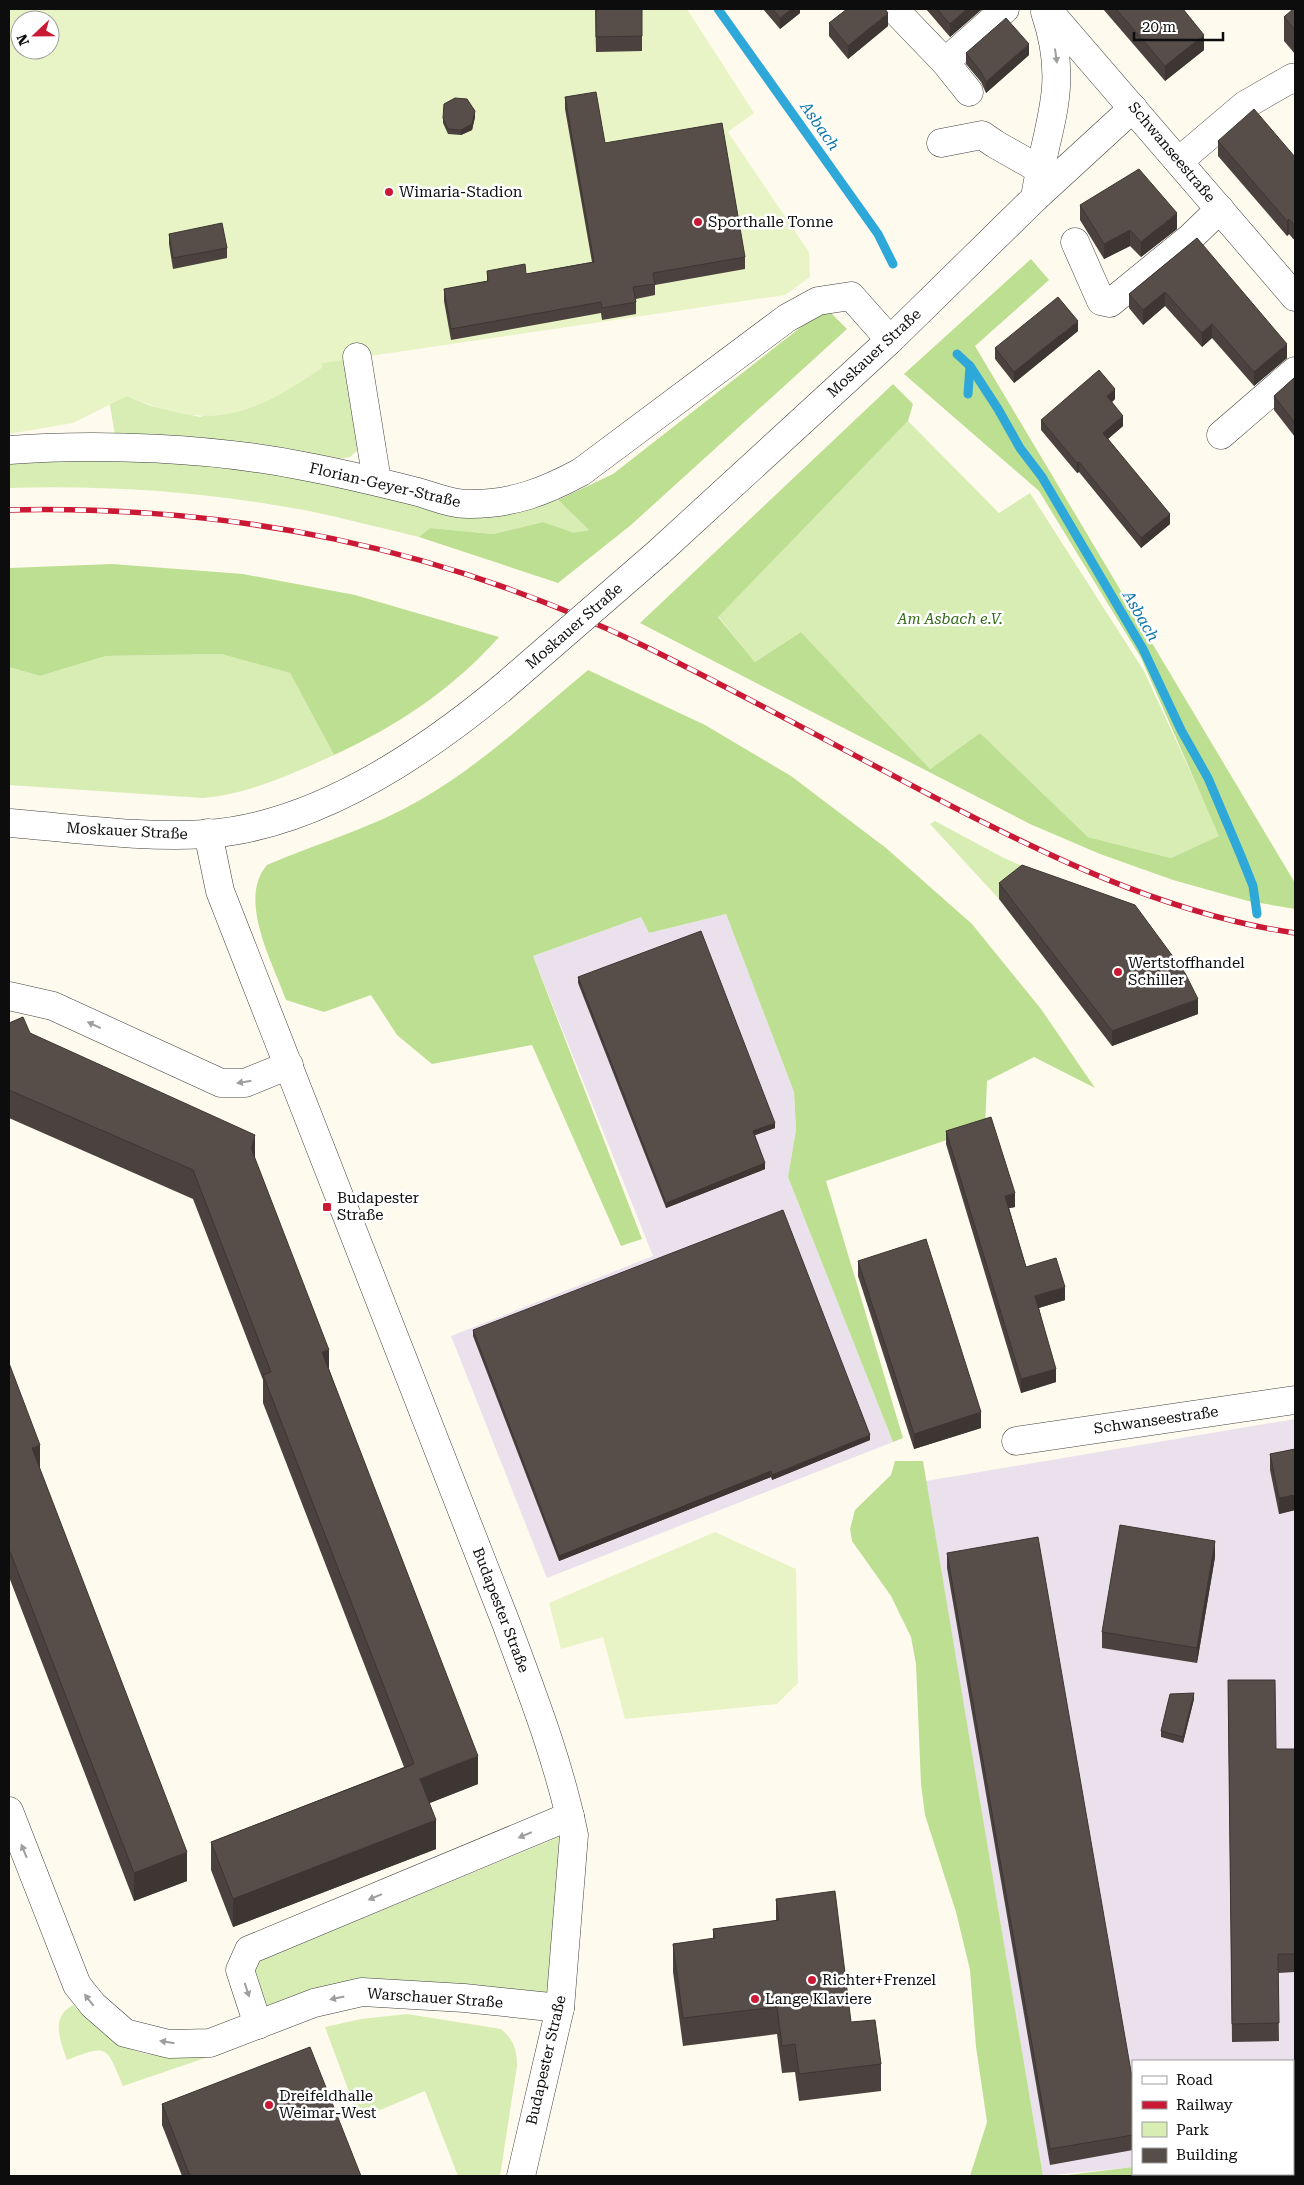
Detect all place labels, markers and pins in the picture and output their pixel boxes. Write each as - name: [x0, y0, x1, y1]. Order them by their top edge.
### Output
- place label: Wimaria-Stadion: [399, 183, 523, 201]
- marker: Wimaria-Stadion: [383, 186, 395, 198]
- place label: Sporthalle Tonne: [708, 213, 833, 231]
- marker: Sporthalle Tonne: [692, 216, 704, 228]
- place label: Wertstoffhandel Schiller: [1128, 954, 1245, 989]
- marker: Wertstoffhandel Schiller: [1112, 966, 1124, 978]
- place label: Budapester Straße: [337, 1189, 419, 1224]
- marker: Budapester Straße: [321, 1201, 333, 1213]
- place label: Richter+Frenzel: [822, 1971, 936, 1989]
- marker: Richter+Frenzel: [806, 1974, 818, 1986]
- place label: Lange Klaviere: [765, 1990, 872, 2008]
- marker: Lange Klaviere: [749, 1993, 761, 2005]
- place label: Dreifeldhalle Weimar-West: [279, 2087, 377, 2122]
- marker: Dreifeldhalle Weimar-West: [263, 2099, 275, 2111]

